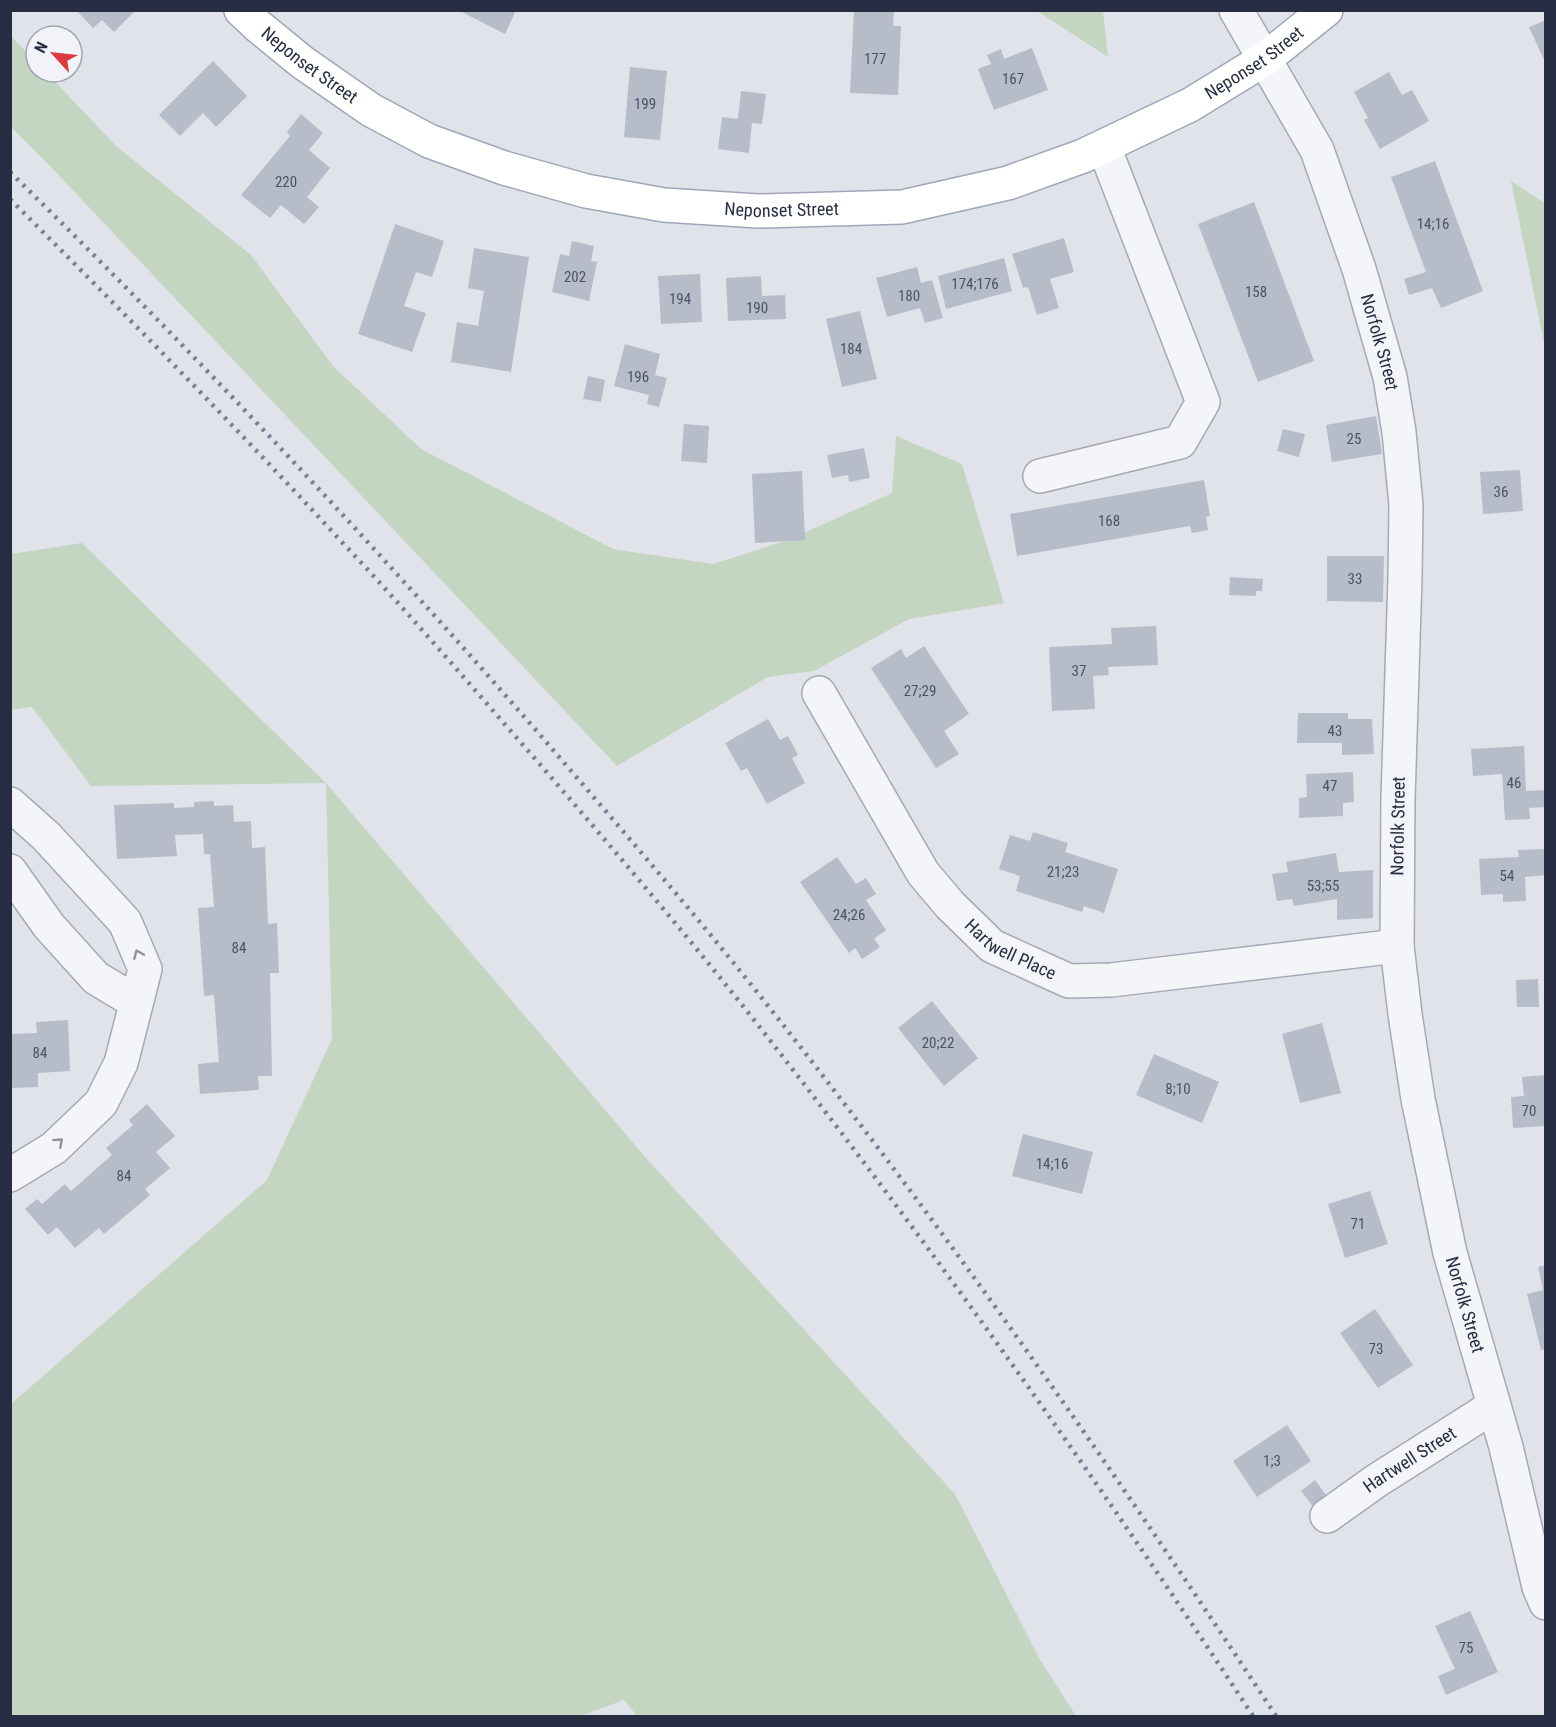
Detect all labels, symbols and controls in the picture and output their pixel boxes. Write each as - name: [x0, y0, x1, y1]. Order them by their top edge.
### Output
- street label: Neponset Street: [257, 22, 362, 107]
- street label: Neponset Street: [1201, 22, 1307, 103]
- north arrow: [24, 24, 84, 84]
- text: N: [30, 39, 52, 56]
- house number: 177: [864, 50, 886, 68]
- house number: 167: [1002, 70, 1024, 88]
- house number: 199: [634, 95, 656, 113]
- house number: 220: [275, 173, 297, 191]
- street label: Neponset Street: [724, 198, 839, 221]
- house number: 14;16: [1417, 215, 1449, 233]
- house number: 202: [564, 268, 586, 286]
- house number: 174;176: [951, 275, 999, 293]
- house number: 158: [1245, 283, 1267, 301]
- house number: 180: [898, 287, 920, 305]
- house number: 194: [669, 290, 691, 308]
- street label: Norfolk Street: [1357, 291, 1403, 392]
- house number: 190: [746, 299, 768, 317]
- house number: 184: [840, 340, 862, 358]
- house number: 196: [627, 368, 649, 386]
- house number: 25: [1347, 430, 1361, 448]
- house number: 36: [1494, 483, 1508, 501]
- house number: 168: [1098, 512, 1120, 530]
- house number: 33: [1348, 570, 1362, 588]
- house number: 37: [1072, 662, 1086, 680]
- house number: 27;29: [904, 682, 936, 700]
- house number: 43: [1328, 722, 1342, 740]
- house number: 46: [1507, 774, 1521, 792]
- street label: Norfolk Street: [1386, 776, 1409, 876]
- house number: 47: [1323, 777, 1337, 795]
- house number: 21;23: [1047, 863, 1079, 881]
- house number: 54: [1500, 867, 1514, 885]
- house number: 53;55: [1307, 877, 1339, 895]
- house number: 24;26: [833, 906, 865, 924]
- street label: Hartwell Place: [961, 914, 1059, 984]
- house number: 84: [232, 939, 246, 957]
- one-way arrow: [133, 949, 145, 960]
- house number: 20;22: [922, 1034, 954, 1052]
- house number: 84: [33, 1044, 47, 1062]
- house number: 8;10: [1165, 1080, 1191, 1098]
- house number: 70: [1522, 1102, 1536, 1120]
- one-way arrow: [52, 1138, 63, 1149]
- house number: 14;16: [1036, 1155, 1068, 1173]
- house number: 84: [117, 1167, 131, 1185]
- house number: 71: [1351, 1215, 1365, 1233]
- street label: Norfolk Street: [1442, 1254, 1489, 1355]
- house number: 73: [1369, 1340, 1383, 1358]
- street label: Hartwell Street: [1359, 1422, 1460, 1497]
- house number: 1;3: [1263, 1452, 1281, 1470]
- house number: 75: [1459, 1639, 1473, 1657]

